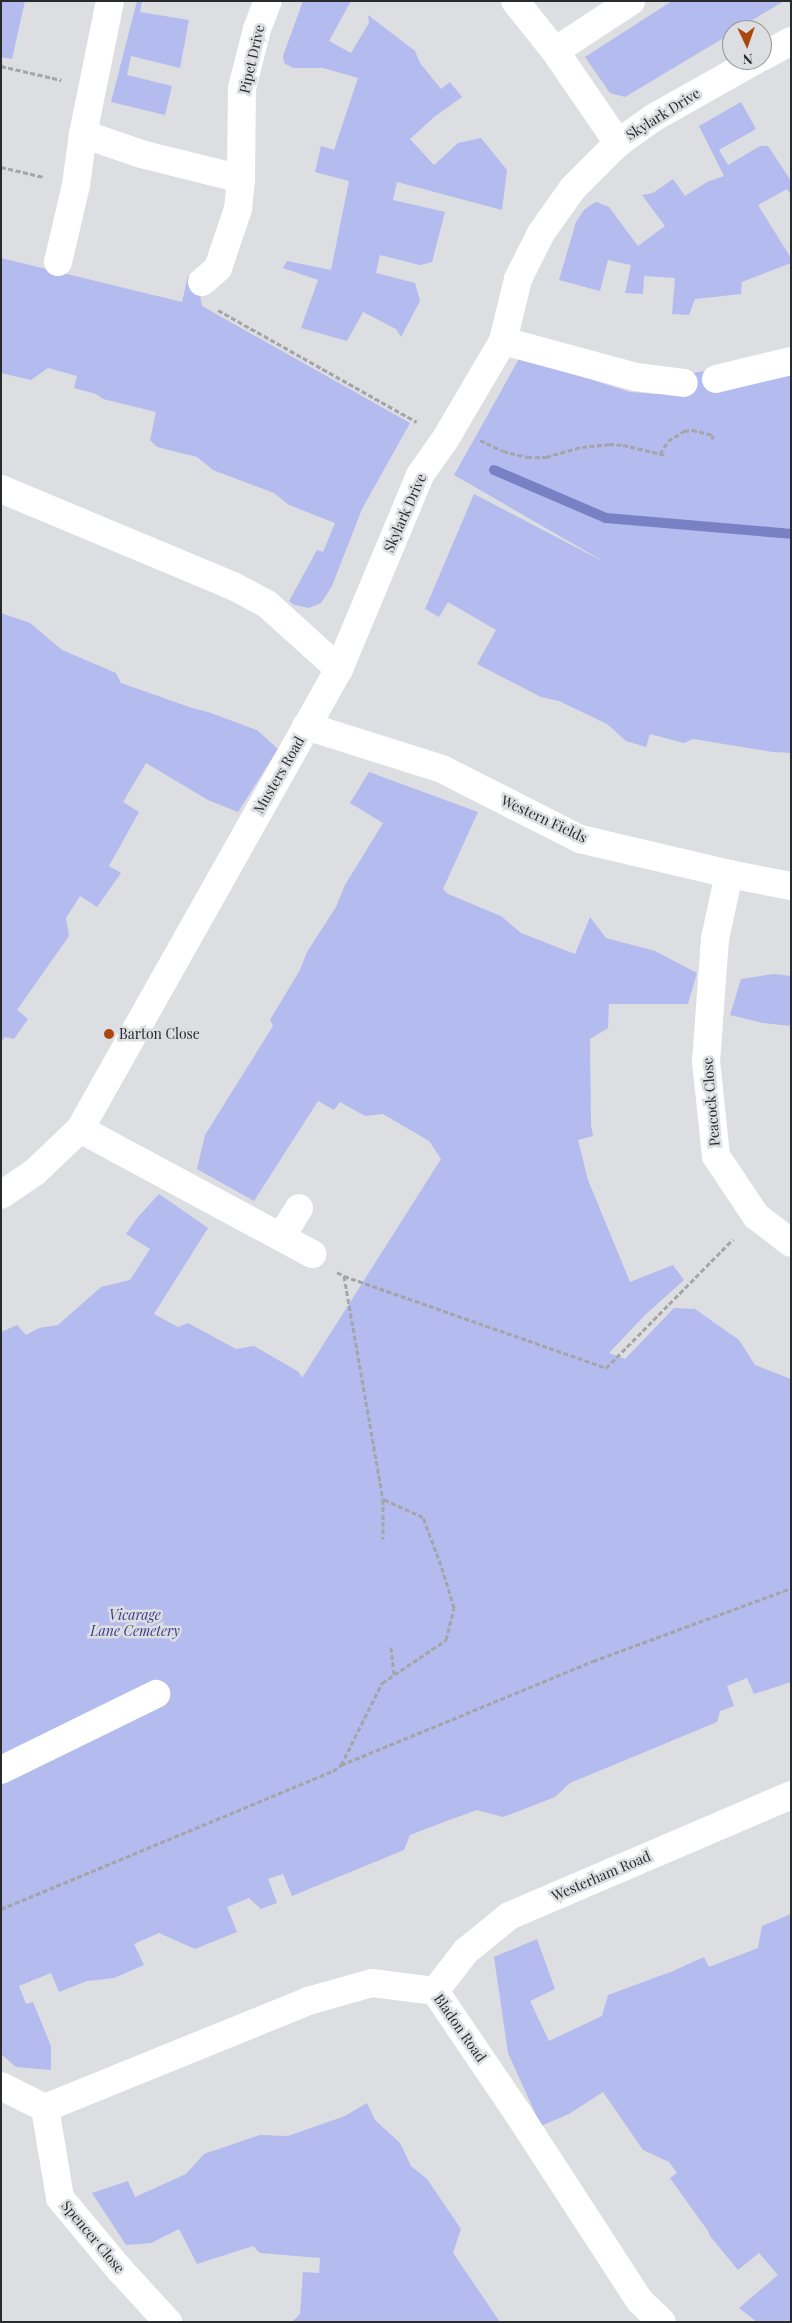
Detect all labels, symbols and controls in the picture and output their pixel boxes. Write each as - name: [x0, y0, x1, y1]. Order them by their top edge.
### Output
- north arrow: [722, 20, 772, 70]
- street label: Pipet Drive: [236, 23, 268, 95]
- text: N: [742, 50, 753, 69]
- street label: Skylark Drive: [623, 85, 703, 143]
- street label: Skylark Drive: [380, 471, 430, 555]
- street label: Musters Road: [250, 733, 308, 817]
- street label: Western Fields: [499, 792, 589, 846]
- place label: Barton Close: [119, 1026, 200, 1042]
- marker: Barton Close: [103, 1028, 115, 1040]
- street label: Peacock Close: [699, 1057, 723, 1147]
- park label: Vicarage Lane Cemetery: [90, 1607, 180, 1640]
- street label: Westerham Road: [549, 1848, 653, 1904]
- street label: Bladon Road: [430, 1991, 490, 2065]
- street label: Spencer Close: [58, 2197, 128, 2277]

